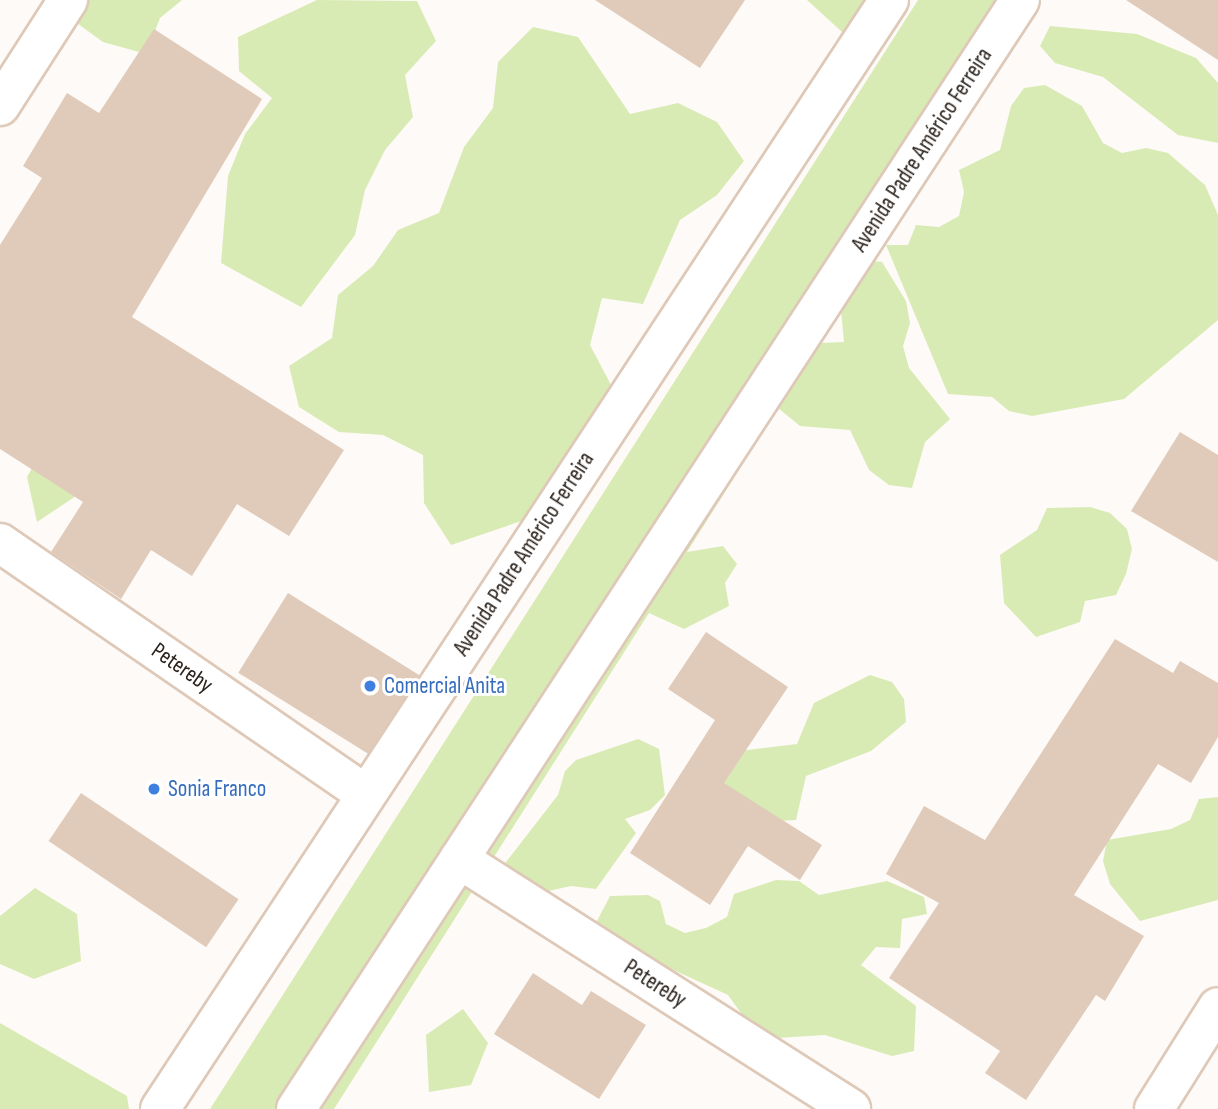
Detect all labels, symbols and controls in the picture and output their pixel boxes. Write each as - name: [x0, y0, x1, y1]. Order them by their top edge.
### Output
- street label: Avenida Padre Américo Ferreira: [846, 43, 998, 257]
- street label: Avenida Padre Américo Ferreira: [448, 447, 600, 661]
- street label: Petereby: [146, 637, 218, 699]
- place label: Comercial Anita: [384, 672, 505, 700]
- marker: Comercial Anita: [362, 678, 378, 694]
- place label: Sonia Franco: [168, 775, 266, 803]
- marker: Sonia Franco: [146, 781, 162, 797]
- street label: Petereby: [619, 954, 691, 1014]

